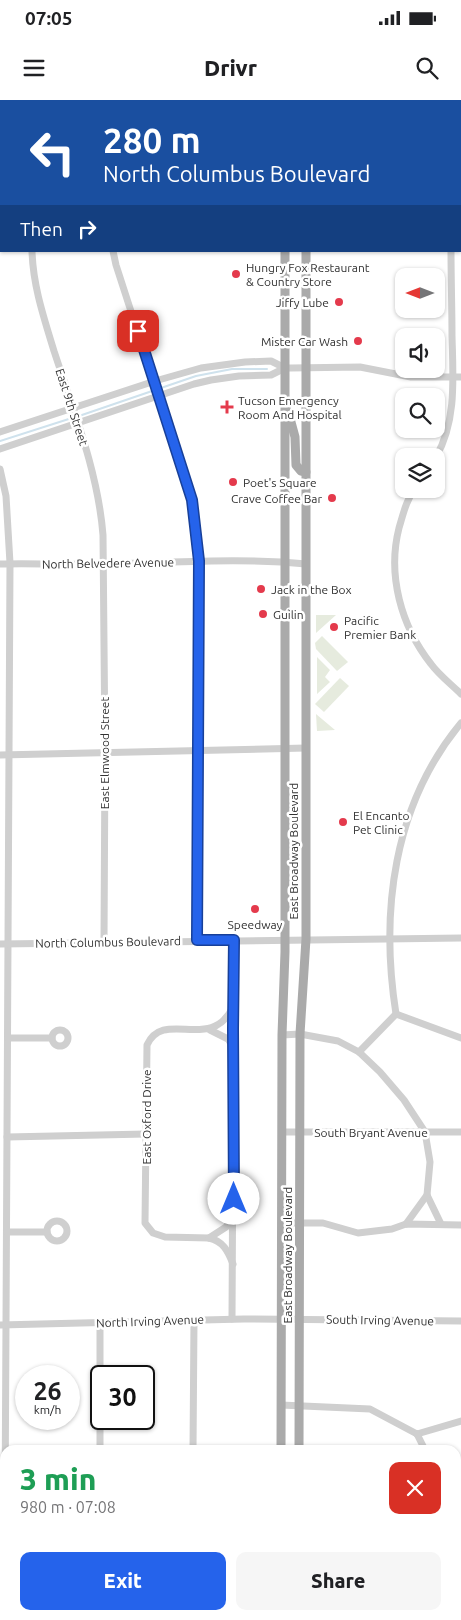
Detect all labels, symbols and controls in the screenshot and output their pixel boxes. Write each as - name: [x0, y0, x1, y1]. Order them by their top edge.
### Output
- text: 07:05: [25, 7, 73, 29]
- icon: menu: [20, 54, 48, 82]
- icon: search: [413, 54, 441, 82]
- text: Drivr: [204, 55, 257, 80]
- icon: left: [20, 120, 85, 185]
- text: 280 m: [103, 120, 201, 160]
- text: North Columbus Boulevard: [103, 161, 370, 186]
- icon: right: [73, 215, 101, 243]
- text: Then: [20, 218, 63, 240]
- place label: Hungry Fox Restaurant & Country Store: [246, 261, 370, 288]
- marker: Hungry Fox Restaurant & Country Store: [230, 268, 242, 280]
- north arrow: [395, 268, 445, 318]
- map controls: [395, 268, 445, 498]
- place label: Jiffy Lube: [276, 296, 329, 309]
- marker: Jiffy Lube: [333, 296, 345, 308]
- pin: [117, 310, 159, 352]
- icon: arrive: [124, 317, 152, 345]
- button: sound: [395, 328, 445, 378]
- place label: Mister Car Wash: [261, 335, 348, 348]
- marker: Mister Car Wash: [352, 335, 364, 347]
- street label: East 9th Street: [53, 367, 91, 447]
- button: search: [395, 388, 445, 438]
- place label: Tucson Emergency Room And Hospital: [238, 394, 342, 421]
- marker: Tucson Emergency Room And Hospital: [220, 400, 234, 414]
- button: layers: [395, 448, 445, 498]
- marker: Poet's Square: [227, 476, 239, 488]
- place label: Poet's Square: [243, 476, 317, 489]
- place label: Crave Coffee Bar: [231, 492, 322, 505]
- marker: Crave Coffee Bar: [326, 492, 338, 504]
- street label: North Belvedere Avenue: [42, 555, 174, 571]
- marker: Jack in the Box: [255, 583, 267, 595]
- place label: Jack in the Box: [271, 583, 352, 596]
- marker: Guilin: [257, 608, 269, 620]
- place label: Guilin: [273, 608, 304, 621]
- place label: Pacific Premier Bank: [344, 614, 416, 641]
- marker: Pacific Premier Bank: [328, 621, 340, 633]
- street label: East Elmwood Street: [98, 697, 111, 809]
- street label: East Broadway Boulevard: [287, 783, 300, 919]
- place label: El Encanto Pet Clinic: [353, 809, 410, 836]
- marker: El Encanto Pet Clinic: [337, 816, 349, 828]
- marker: Speedway: [249, 903, 261, 915]
- place label: Speedway: [228, 918, 283, 931]
- street label: North Columbus Boulevard: [35, 934, 181, 950]
- street label: East Oxford Drive: [140, 1069, 153, 1165]
- street label: South Bryant Avenue: [314, 1126, 428, 1139]
- position arrow: [207, 1172, 259, 1224]
- street label: East Broadway Boulevard: [281, 1187, 294, 1323]
- street label: North Irving Avenue: [96, 1313, 204, 1329]
- street label: South Irving Avenue: [326, 1313, 434, 1327]
- speed limit sign: 30: [90, 1365, 155, 1430]
- text: 26: [33, 1377, 62, 1405]
- text: km/h: [34, 1403, 61, 1416]
- text: 3 min: [20, 1462, 96, 1496]
- button: close: [389, 1462, 441, 1514]
- text: 980 m · 07:08: [20, 1498, 116, 1516]
- button: Exit: [20, 1552, 226, 1610]
- button: Share: [236, 1552, 441, 1610]

